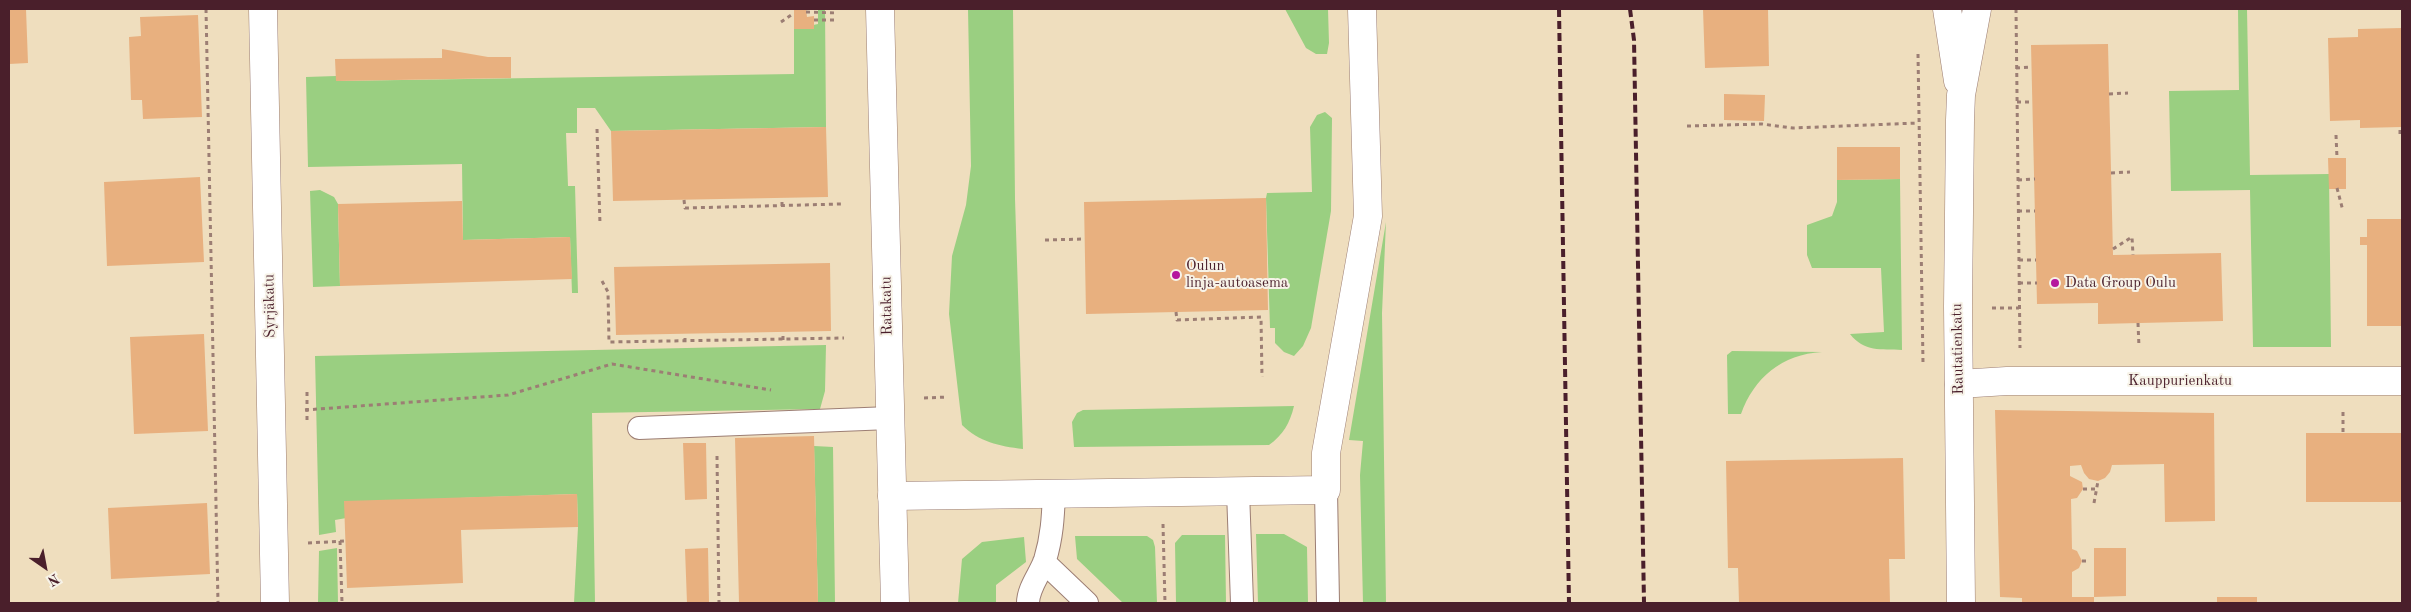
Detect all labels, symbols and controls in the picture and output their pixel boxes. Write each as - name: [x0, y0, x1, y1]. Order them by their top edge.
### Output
- place label: Oulun linja-autoasema: [1186, 257, 1288, 292]
- marker: Oulun linja-autoasema: [1170, 269, 1182, 281]
- street label: Syrjäkatu: [260, 274, 280, 338]
- place label: Data Group Oulu: [2065, 274, 2176, 292]
- street label: Ratakatu: [877, 276, 897, 336]
- marker: Data Group Oulu: [2049, 277, 2061, 289]
- street label: Rautatienkatu: [1948, 303, 1968, 395]
- street label: Kauppurienkatu: [2128, 372, 2232, 390]
- north arrow: [20, 542, 70, 592]
- text: N: [45, 571, 61, 588]

